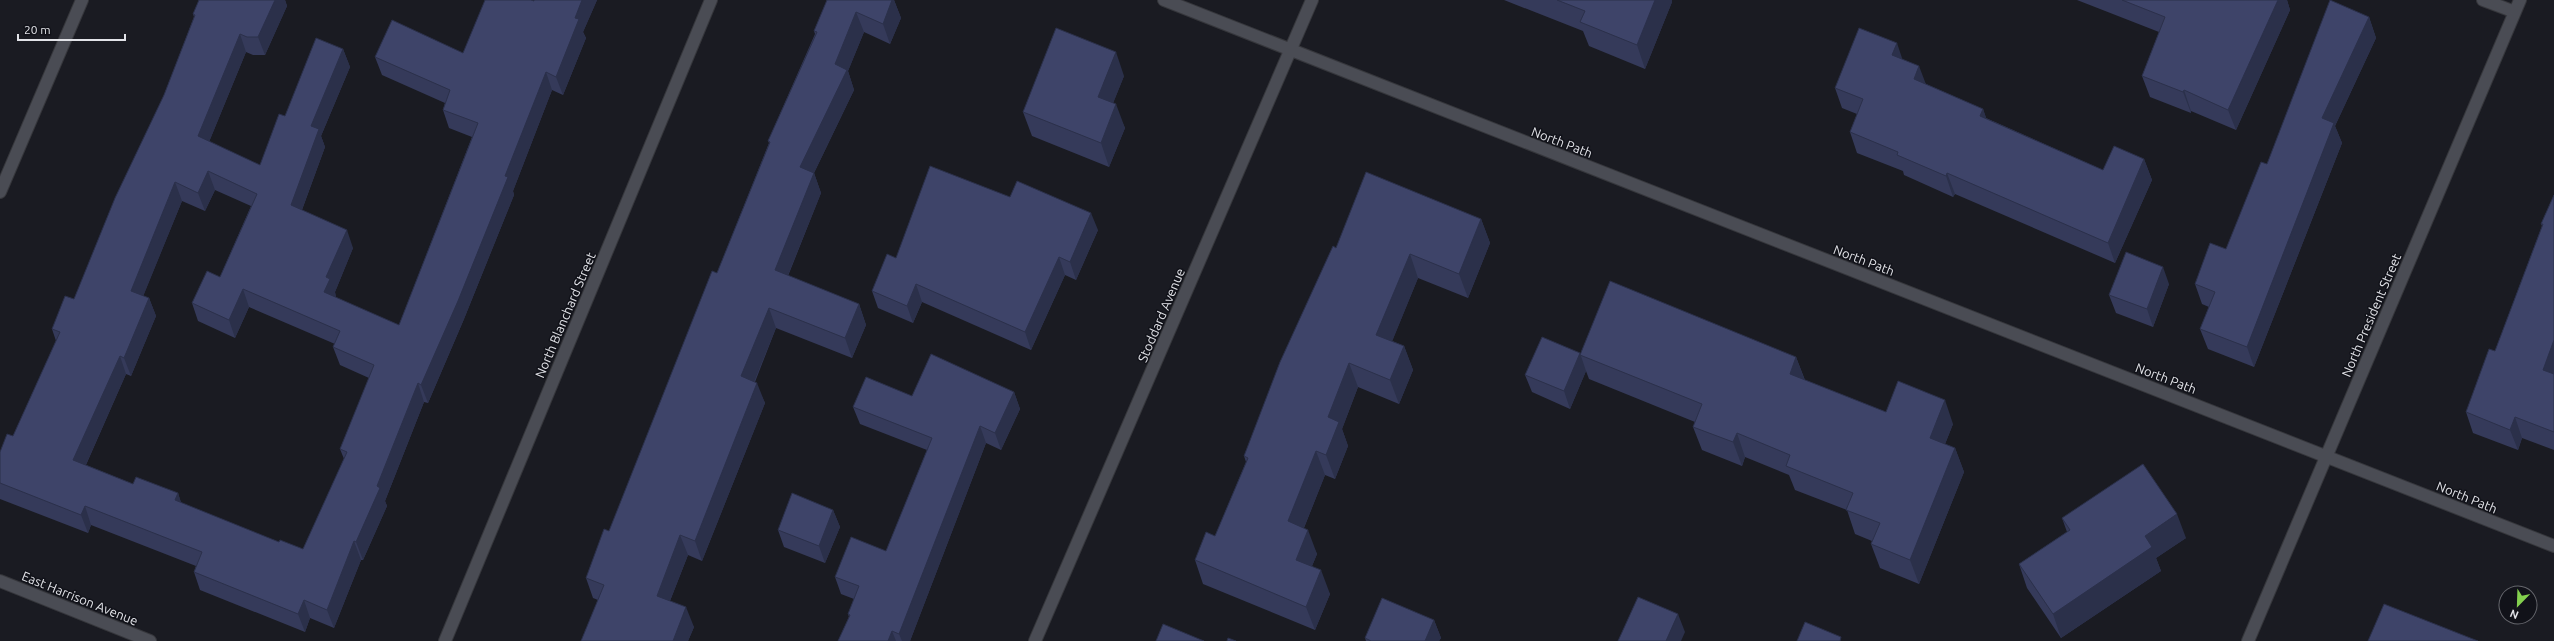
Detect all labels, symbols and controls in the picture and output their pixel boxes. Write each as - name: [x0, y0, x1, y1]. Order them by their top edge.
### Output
- scale bar: [18, 16, 125, 42]
- text: 20 m: [24, 23, 51, 36]
- street label: North Path: [1530, 124, 1594, 160]
- street label: North Path: [1832, 242, 1896, 278]
- street label: North Blanchard Street: [532, 250, 598, 380]
- street label: North President Street: [2339, 251, 2403, 379]
- street label: Stoddard Avenue: [1135, 266, 1187, 364]
- street label: North Path: [2134, 360, 2198, 396]
- street label: North Path: [2435, 478, 2499, 516]
- street label: East Harrison Avenue: [20, 568, 140, 628]
- north arrow: [2498, 585, 2538, 625]
- text: N: [2508, 607, 2520, 621]

